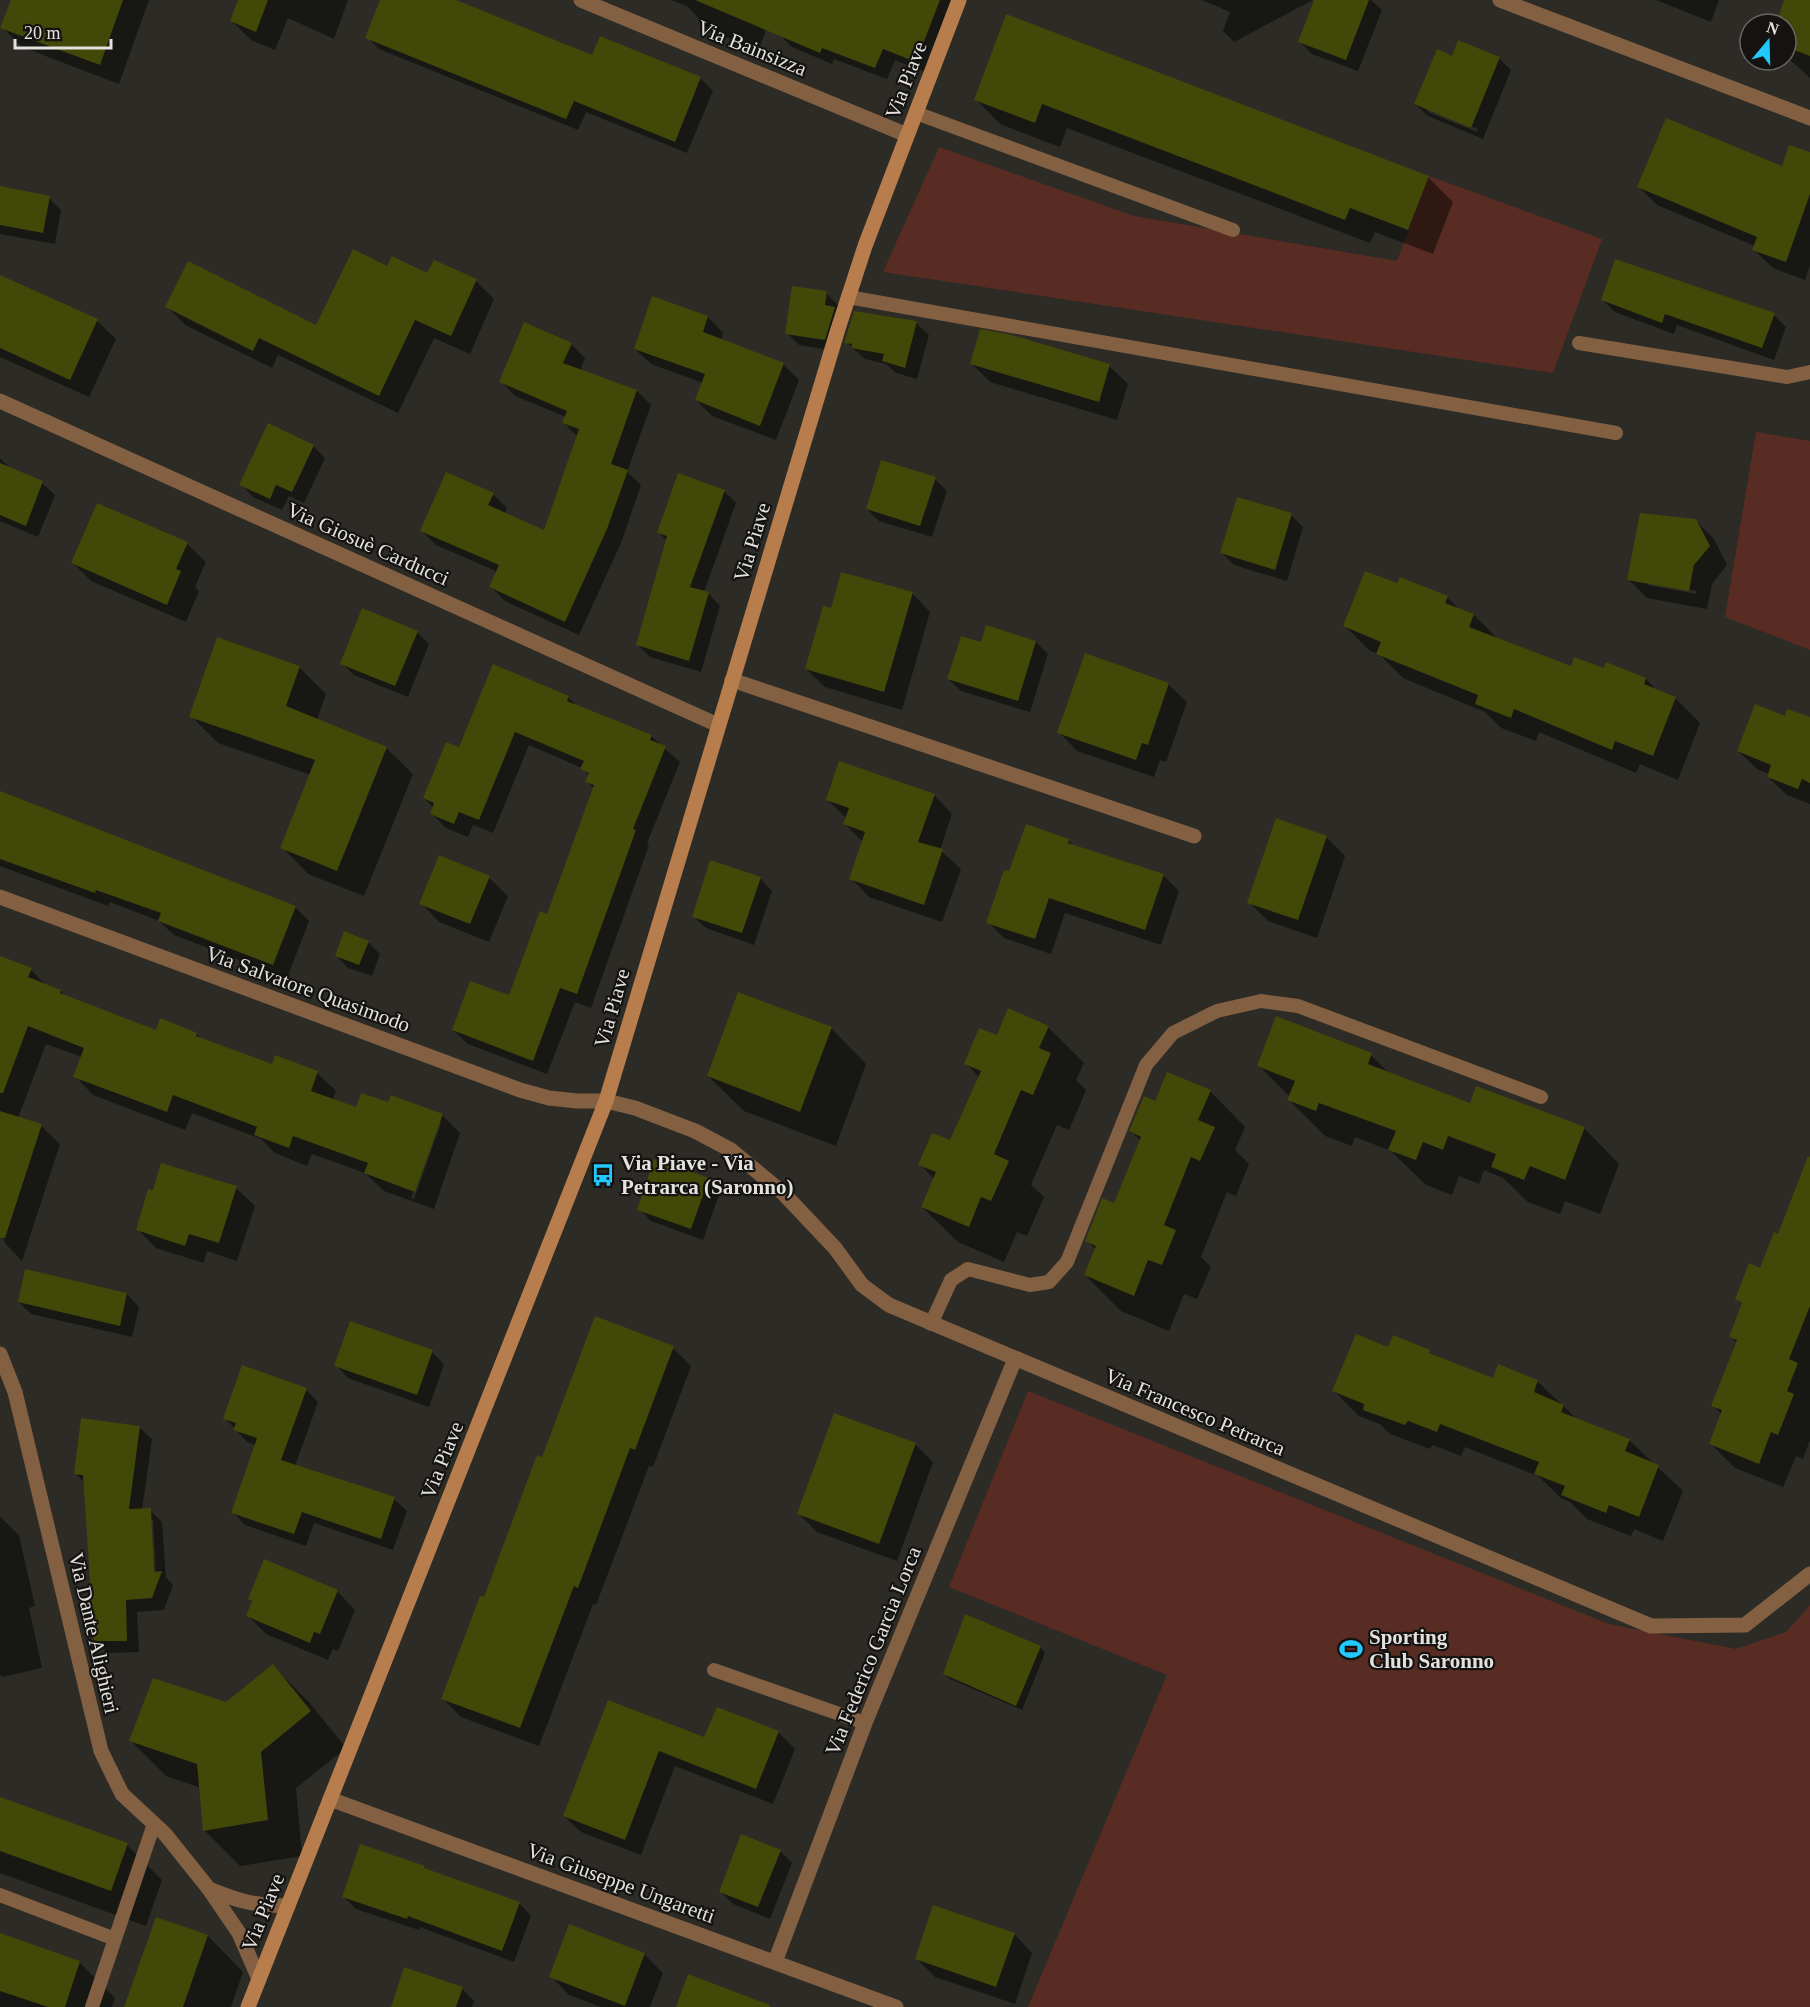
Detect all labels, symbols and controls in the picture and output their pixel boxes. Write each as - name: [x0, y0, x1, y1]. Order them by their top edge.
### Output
- scale bar: [15, 12, 111, 50]
- north arrow: [1738, 12, 1798, 72]
- street label: Via Bainsizza: [694, 15, 811, 81]
- text: N: [1764, 18, 1781, 38]
- text: 20 m: [24, 23, 61, 43]
- street label: Via Piave: [880, 38, 932, 122]
- street label: Via Giosuè Carducci: [283, 497, 453, 591]
- street label: Via Piave: [729, 500, 775, 584]
- street label: Via Salvatore Quasimodo: [203, 941, 413, 1037]
- street label: Via Piave: [589, 966, 635, 1050]
- place label: Via Piave - Via Petrarca (Saronno): [621, 1151, 793, 1199]
- bus stop icon: Via Piave - Via Petrarca (Saronno): [590, 1162, 616, 1188]
- street label: Via Francesco Petrarca: [1101, 1363, 1289, 1461]
- street label: Via Piave: [416, 1418, 468, 1502]
- street label: Via Federico Garcia Lorca: [820, 1542, 926, 1759]
- street label: Via Dante Alighieri: [64, 1550, 124, 1716]
- place label: Sporting Club Saronno: [1369, 1625, 1494, 1673]
- sports icon: Sporting Club Saronno: [1338, 1636, 1364, 1662]
- street label: Via Giuseppe Ungaretti: [524, 1838, 718, 1928]
- street label: Via Piave: [237, 1870, 289, 1954]

